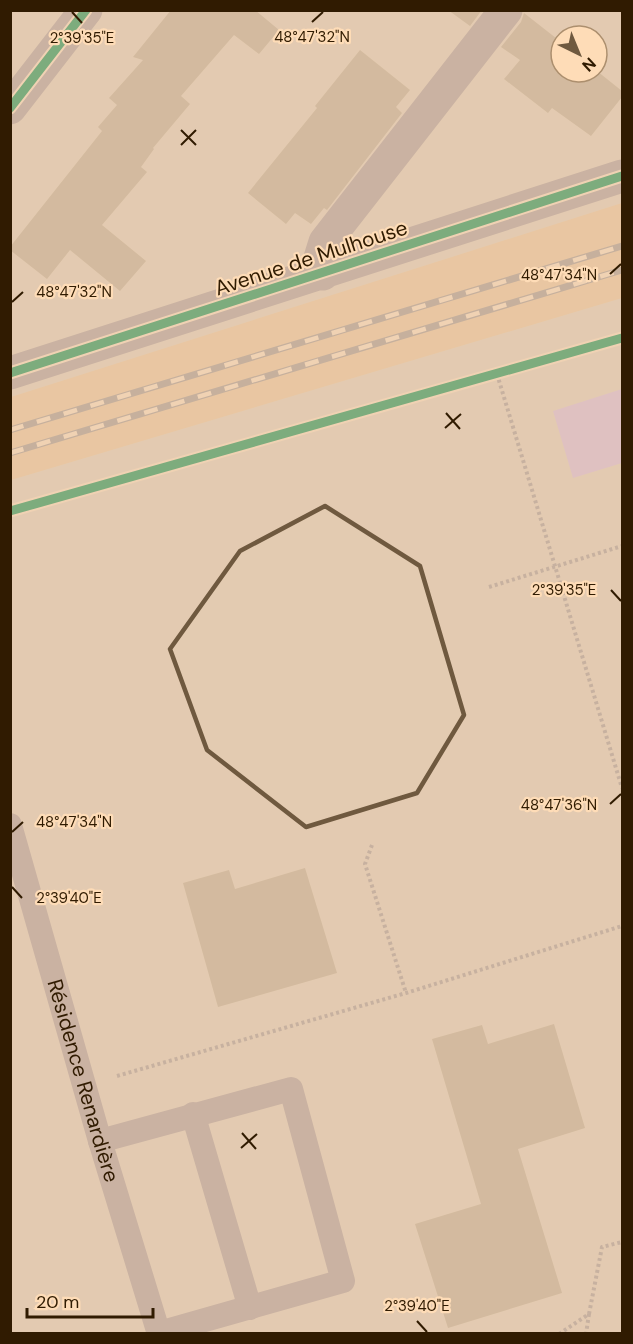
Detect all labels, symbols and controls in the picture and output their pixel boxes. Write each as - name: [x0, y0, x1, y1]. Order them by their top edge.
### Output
- north arrow: [549, 24, 609, 84]
- text: 48°47'32"N: [274, 27, 350, 47]
- text: 2°39'35"E: [50, 28, 114, 48]
- text: N: [577, 53, 600, 76]
- street label: Avenue de Mulhouse: [211, 214, 411, 302]
- text: 48°47'34"N: [521, 265, 597, 285]
- text: 48°47'32"N: [36, 282, 112, 302]
- text: 2°39'35"E: [532, 580, 596, 600]
- text: 48°47'36"N: [521, 795, 597, 815]
- text: 48°47'34"N: [36, 812, 112, 832]
- text: 2°39'40"E: [36, 888, 102, 908]
- street label: Résidence Renardière: [41, 976, 126, 1186]
- scale bar: [27, 1281, 153, 1319]
- text: 20 m: [36, 1290, 79, 1314]
- text: 2°39'40"E: [384, 1296, 450, 1316]

